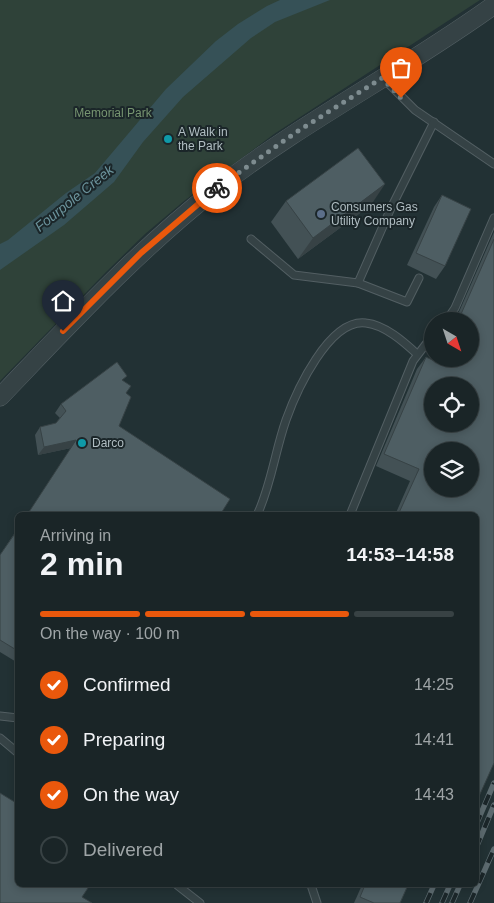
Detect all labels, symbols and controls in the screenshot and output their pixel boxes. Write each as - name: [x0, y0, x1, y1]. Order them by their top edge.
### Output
- pin: [380, 47, 422, 98]
- icon: bag: [387, 54, 415, 82]
- park label: Memorial Park: [74, 106, 153, 120]
- place label: A Walk in the Park: [178, 125, 228, 153]
- marker: A Walk in the Park: [162, 133, 174, 145]
- water label: Fourpole Creek: [31, 161, 117, 235]
- courier: [192, 163, 242, 213]
- icon: bike: [203, 174, 231, 202]
- place label: Consumers Gas Utility Company: [331, 200, 418, 228]
- marker: Consumers Gas Utility Company: [315, 208, 327, 220]
- pin: [42, 280, 84, 331]
- icon: home: [49, 287, 77, 315]
- north arrow: [424, 312, 479, 368]
- map controls: [424, 312, 479, 497]
- button: locate: [424, 377, 479, 432]
- place label: Darco: [92, 436, 124, 450]
- marker: Darco: [76, 437, 88, 449]
- button: layers: [424, 442, 479, 497]
- text: Arriving in: [40, 527, 111, 544]
- text: 14:53–14:58: [346, 544, 454, 565]
- text: 2 min: [40, 546, 124, 582]
- text: On the way · 100 m: [40, 625, 180, 642]
- icon: check: [40, 671, 68, 699]
- text: Confirmed: [83, 674, 171, 695]
- text: 14:25: [414, 676, 454, 693]
- icon: check: [40, 726, 68, 754]
- text: Preparing: [83, 729, 165, 750]
- text: 14:41: [414, 731, 454, 748]
- icon: check: [40, 781, 68, 809]
- text: On the way: [83, 784, 179, 805]
- text: 14:43: [414, 786, 454, 803]
- text: Delivered: [83, 839, 163, 860]

